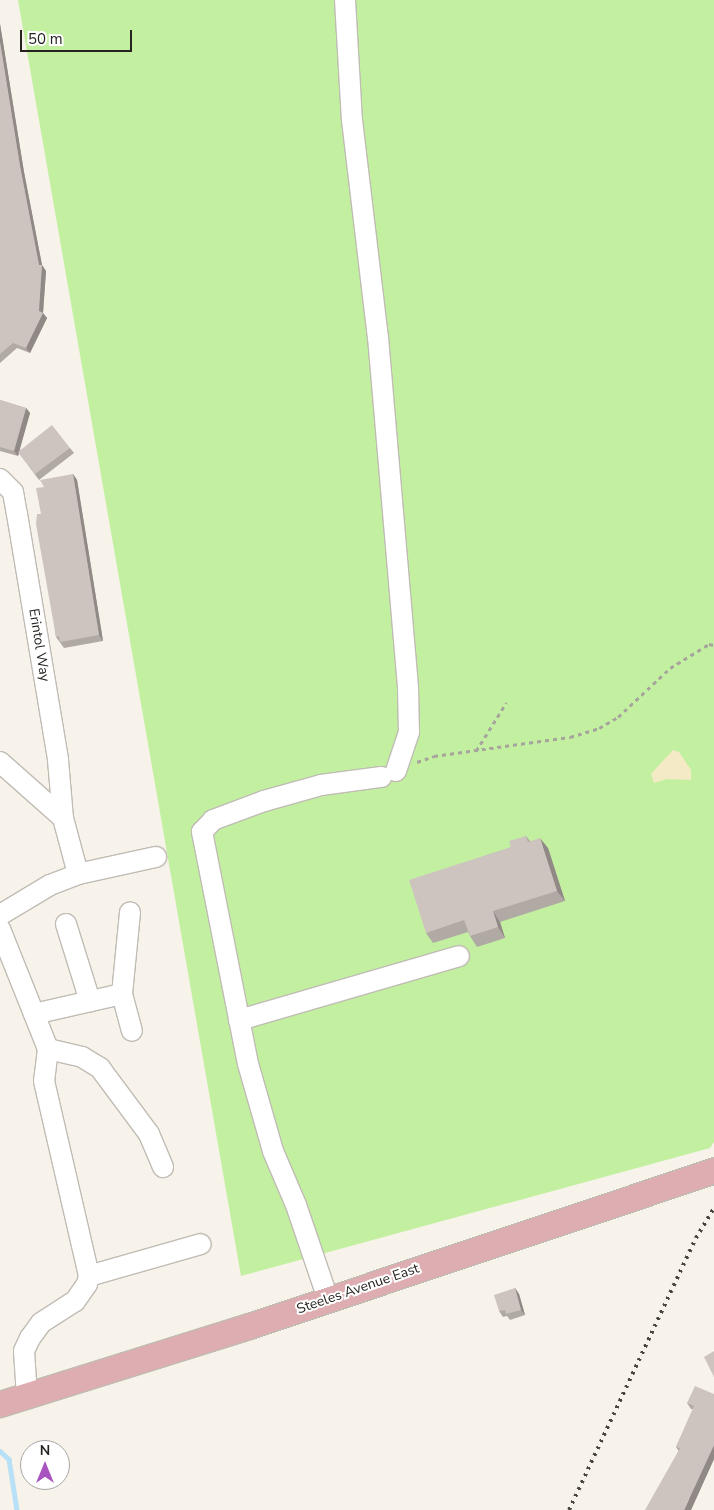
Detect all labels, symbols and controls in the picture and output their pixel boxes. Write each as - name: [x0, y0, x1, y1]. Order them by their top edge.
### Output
- scale bar: [22, 20, 135, 52]
- text: 50 m: [28, 29, 63, 49]
- street label: Erintol Way: [25, 607, 53, 683]
- street label: Steeles Avenue East: [295, 1260, 421, 1318]
- north arrow: [20, 1440, 70, 1490]
- text: N: [40, 1441, 50, 1460]

